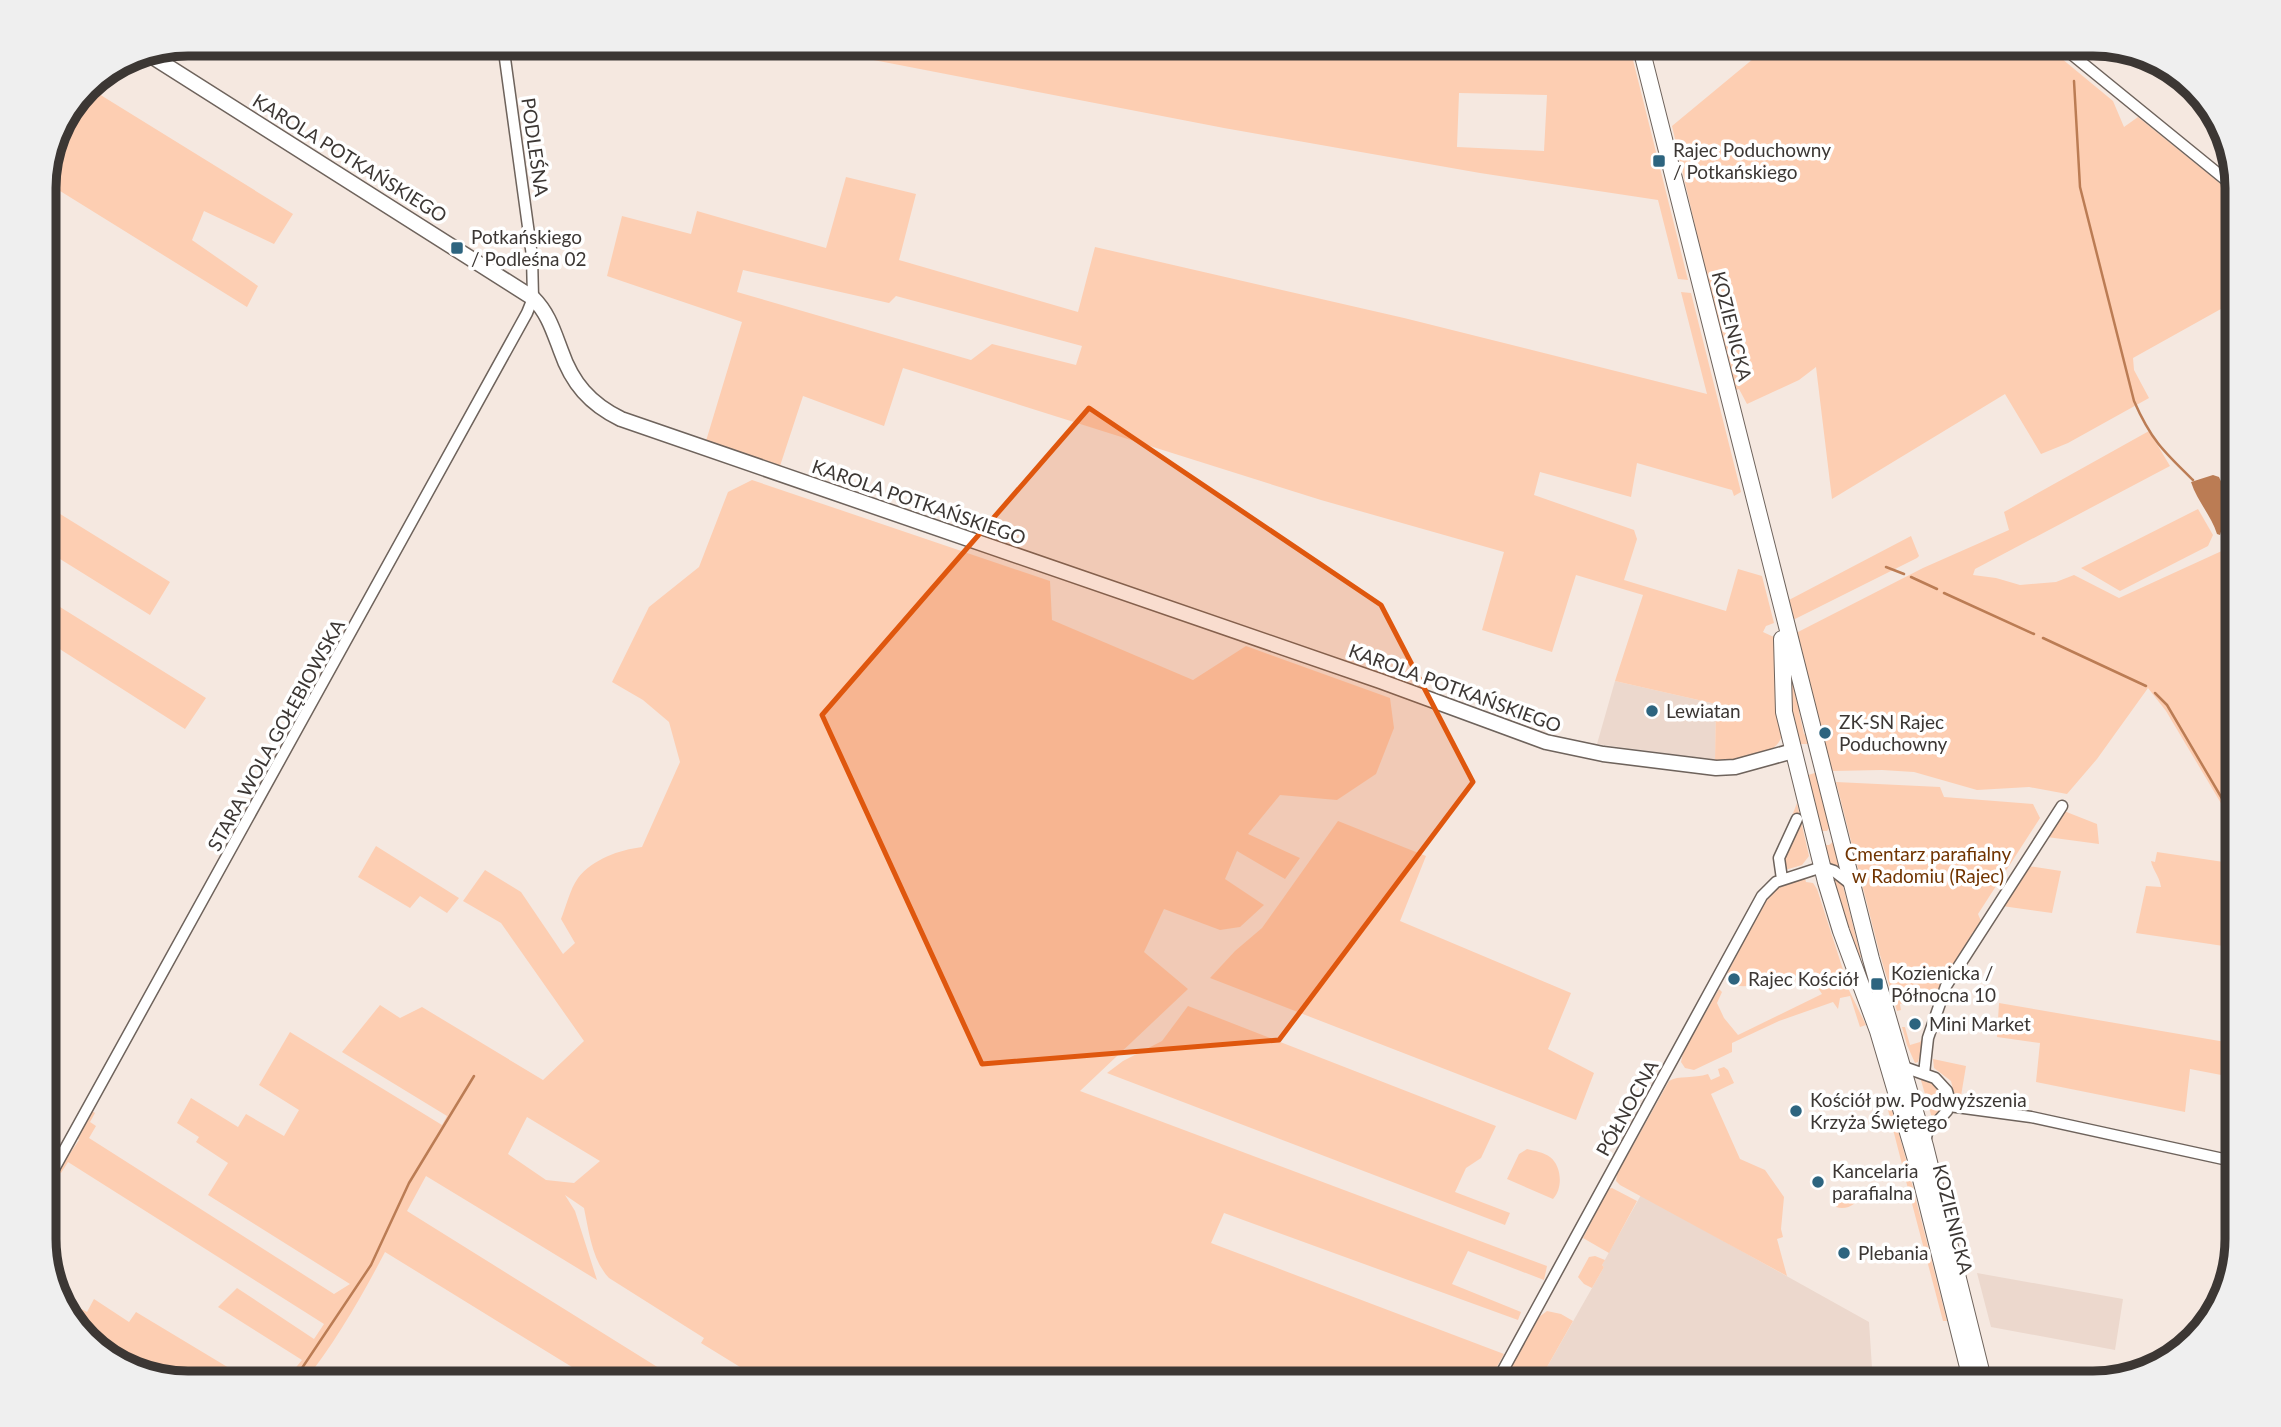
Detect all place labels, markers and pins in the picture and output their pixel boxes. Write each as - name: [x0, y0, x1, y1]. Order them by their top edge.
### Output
- place label: Rajec Poduchowny / Potkańskiego: [1673, 138, 1831, 183]
- marker: Rajec Poduchowny / Potkańskiego: [1651, 153, 1667, 169]
- place label: Potkańskiego / Podleśna 02: [471, 225, 586, 270]
- marker: Potkańskiego / Podleśna 02: [449, 240, 465, 256]
- place label: Lewiatan: [1666, 699, 1741, 722]
- marker: Lewiatan: [1644, 703, 1660, 719]
- place label: ZK-SN Rajec Poduchowny: [1839, 710, 1948, 755]
- marker: ZK-SN Rajec Poduchowny: [1817, 725, 1833, 741]
- place label: Kozienicka / Północna 10: [1891, 961, 1996, 1006]
- place label: Rajec Kościół: [1748, 967, 1859, 990]
- marker: Rajec Kościół: [1726, 971, 1742, 987]
- marker: Kozienicka / Północna 10: [1869, 976, 1885, 992]
- place label: Mini Market: [1929, 1012, 2031, 1035]
- marker: Mini Market: [1907, 1016, 1923, 1032]
- place label: Kościół pw. Podwyższenia Krzyża Świętego: [1810, 1088, 2027, 1133]
- marker: Kościół pw. Podwyższenia Krzyża Świętego: [1788, 1103, 1804, 1119]
- place label: Kancelaria parafialna: [1832, 1159, 1918, 1204]
- marker: Kancelaria parafialna: [1810, 1174, 1826, 1190]
- place label: Plebania: [1858, 1241, 1929, 1264]
- marker: Plebania: [1836, 1245, 1852, 1261]

